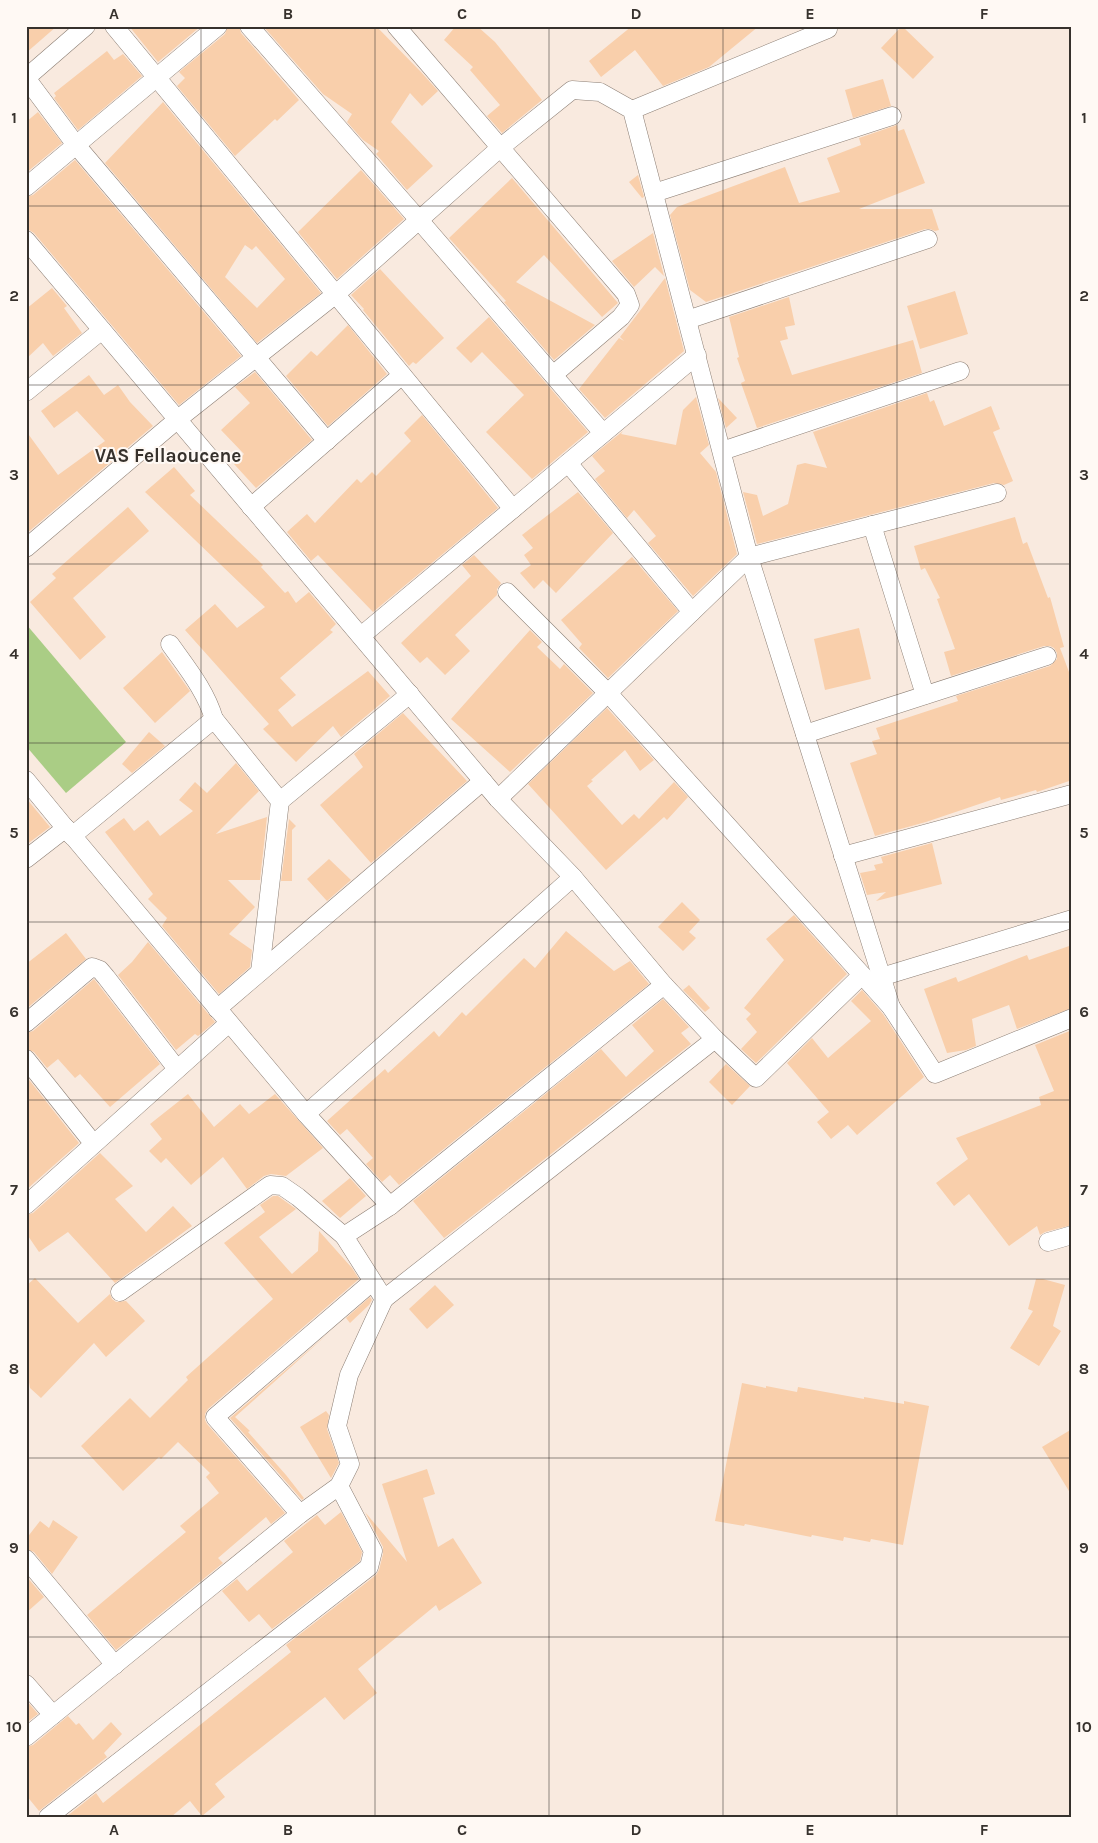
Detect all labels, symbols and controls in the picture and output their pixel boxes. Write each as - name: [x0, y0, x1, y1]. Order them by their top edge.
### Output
- text: A: [109, 4, 119, 23]
- text: B: [283, 4, 293, 23]
- text: C: [457, 4, 467, 23]
- text: D: [631, 4, 642, 23]
- text: E: [805, 4, 815, 23]
- text: F: [980, 4, 989, 23]
- text: 1: [11, 108, 17, 127]
- text: 1: [1081, 108, 1087, 127]
- text: 2: [9, 286, 19, 305]
- text: 2: [1079, 286, 1089, 305]
- district label: VAS Fellaoucene: [95, 445, 241, 467]
- text: 3: [9, 465, 19, 484]
- text: 3: [1079, 465, 1089, 484]
- text: 4: [9, 644, 19, 663]
- text: 4: [1079, 644, 1089, 663]
- text: 5: [9, 823, 19, 842]
- text: 5: [1079, 823, 1089, 842]
- text: 6: [9, 1002, 19, 1021]
- text: 6: [1079, 1002, 1089, 1021]
- text: 7: [10, 1180, 18, 1199]
- text: 7: [1080, 1180, 1088, 1199]
- text: 8: [9, 1359, 19, 1378]
- text: 8: [1079, 1359, 1089, 1378]
- text: 9: [9, 1538, 19, 1557]
- text: 9: [1079, 1538, 1089, 1557]
- text: 10: [6, 1717, 22, 1736]
- text: 10: [1076, 1717, 1092, 1736]
- text: A: [109, 1820, 119, 1839]
- text: B: [283, 1820, 293, 1839]
- text: C: [457, 1820, 467, 1839]
- text: D: [631, 1820, 642, 1839]
- text: E: [805, 1820, 815, 1839]
- text: F: [980, 1820, 989, 1839]

